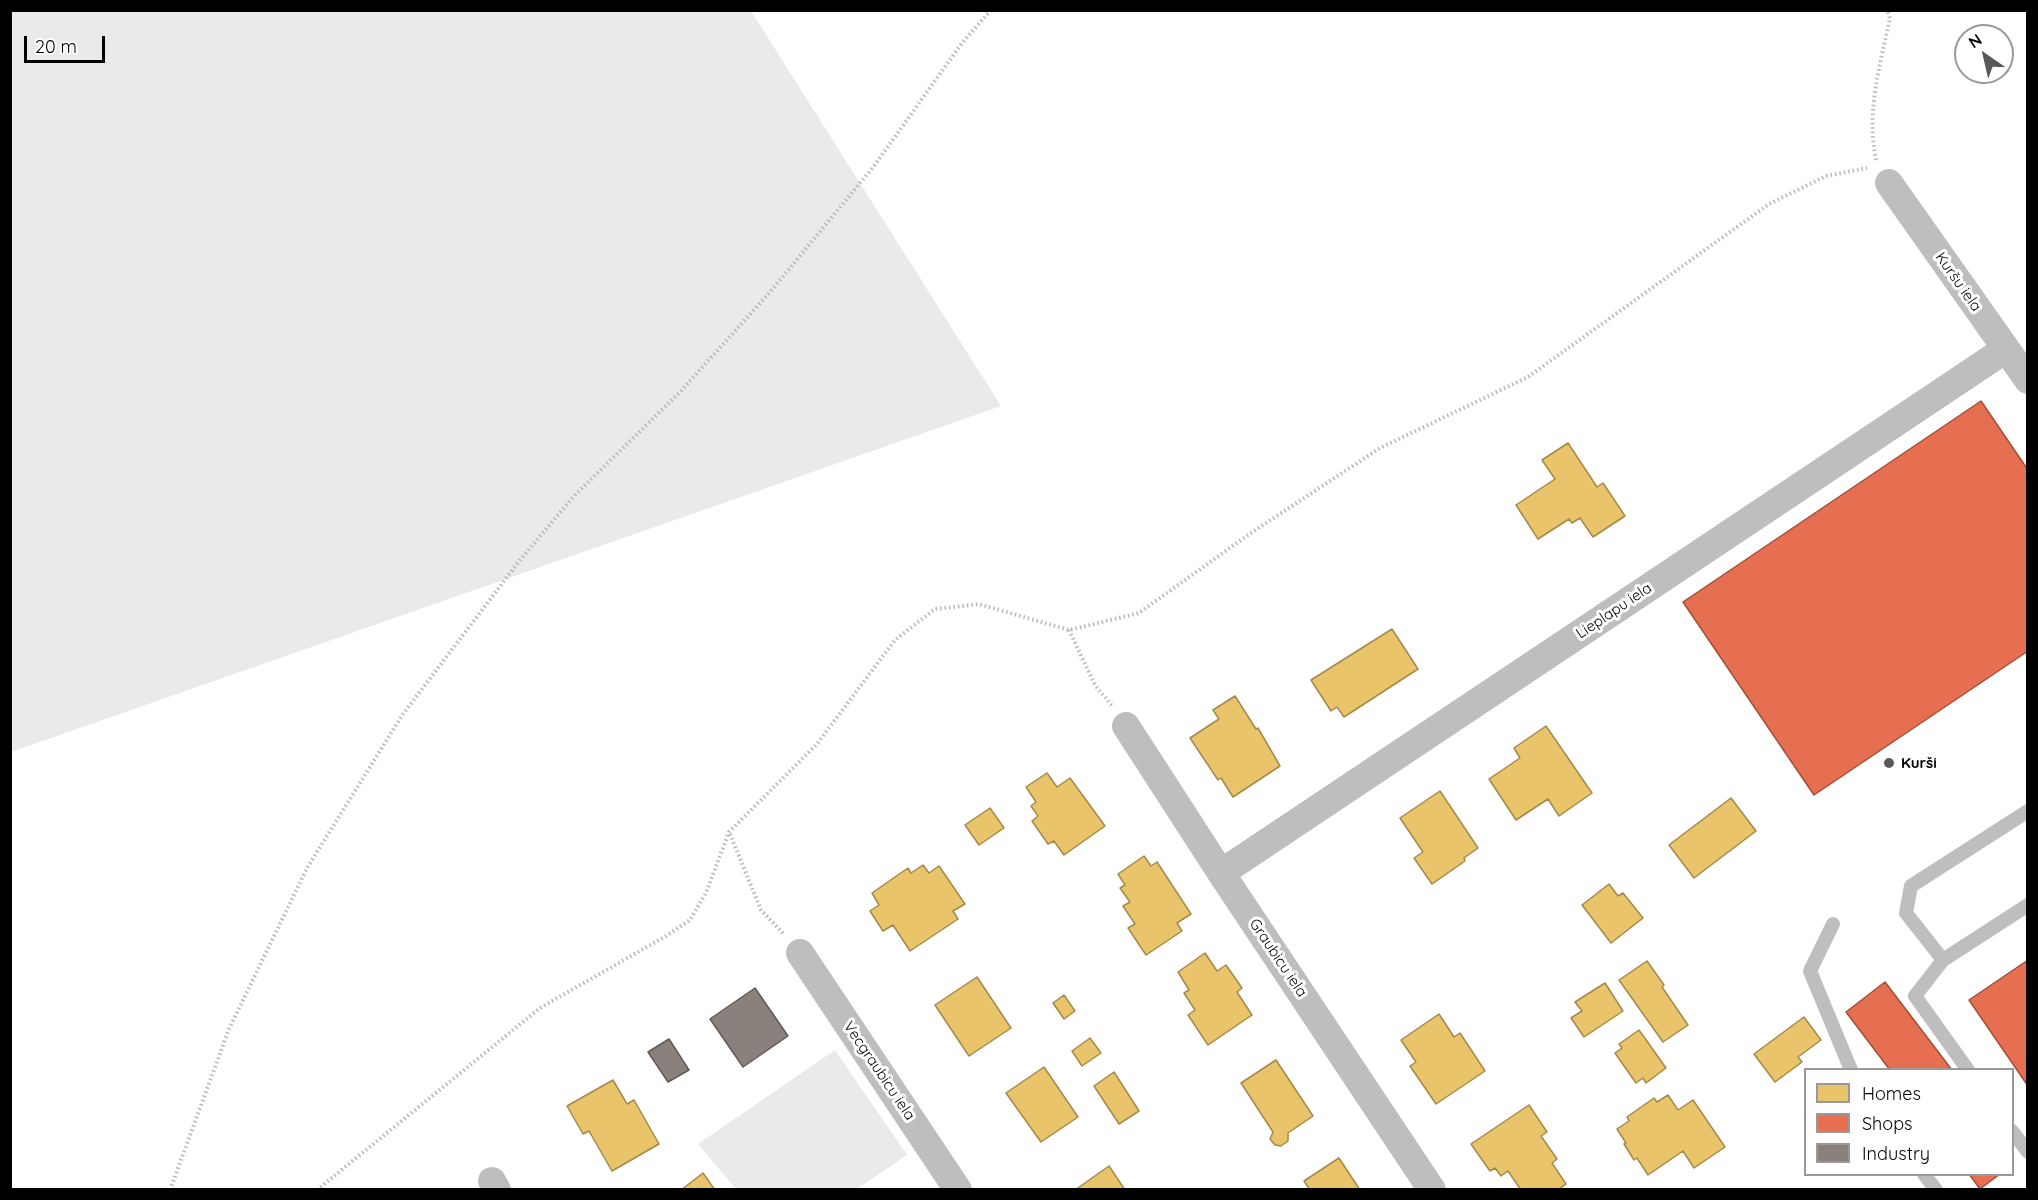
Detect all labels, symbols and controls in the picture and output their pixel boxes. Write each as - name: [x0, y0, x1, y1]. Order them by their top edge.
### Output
- scale bar: [27, 24, 108, 62]
- north arrow: [1954, 24, 2014, 84]
- text: N: [1965, 29, 1986, 52]
- text: 20 m: [35, 35, 77, 58]
- street label: Kuršu iela: [1931, 249, 1985, 315]
- street label: Lieplapu iela: [1573, 579, 1655, 643]
- place label: Kurši: [1901, 754, 1937, 772]
- marker: Kurši: [1882, 756, 1896, 770]
- street label: Graubicu iela: [1245, 915, 1311, 1001]
- street label: Vecgraubicu iela: [839, 1018, 919, 1124]
- legend: [1804, 1068, 2014, 1176]
- text: Homes: [1862, 1082, 1921, 1105]
- text: Shops: [1862, 1112, 1913, 1135]
- text: Industry: [1862, 1142, 1930, 1165]

